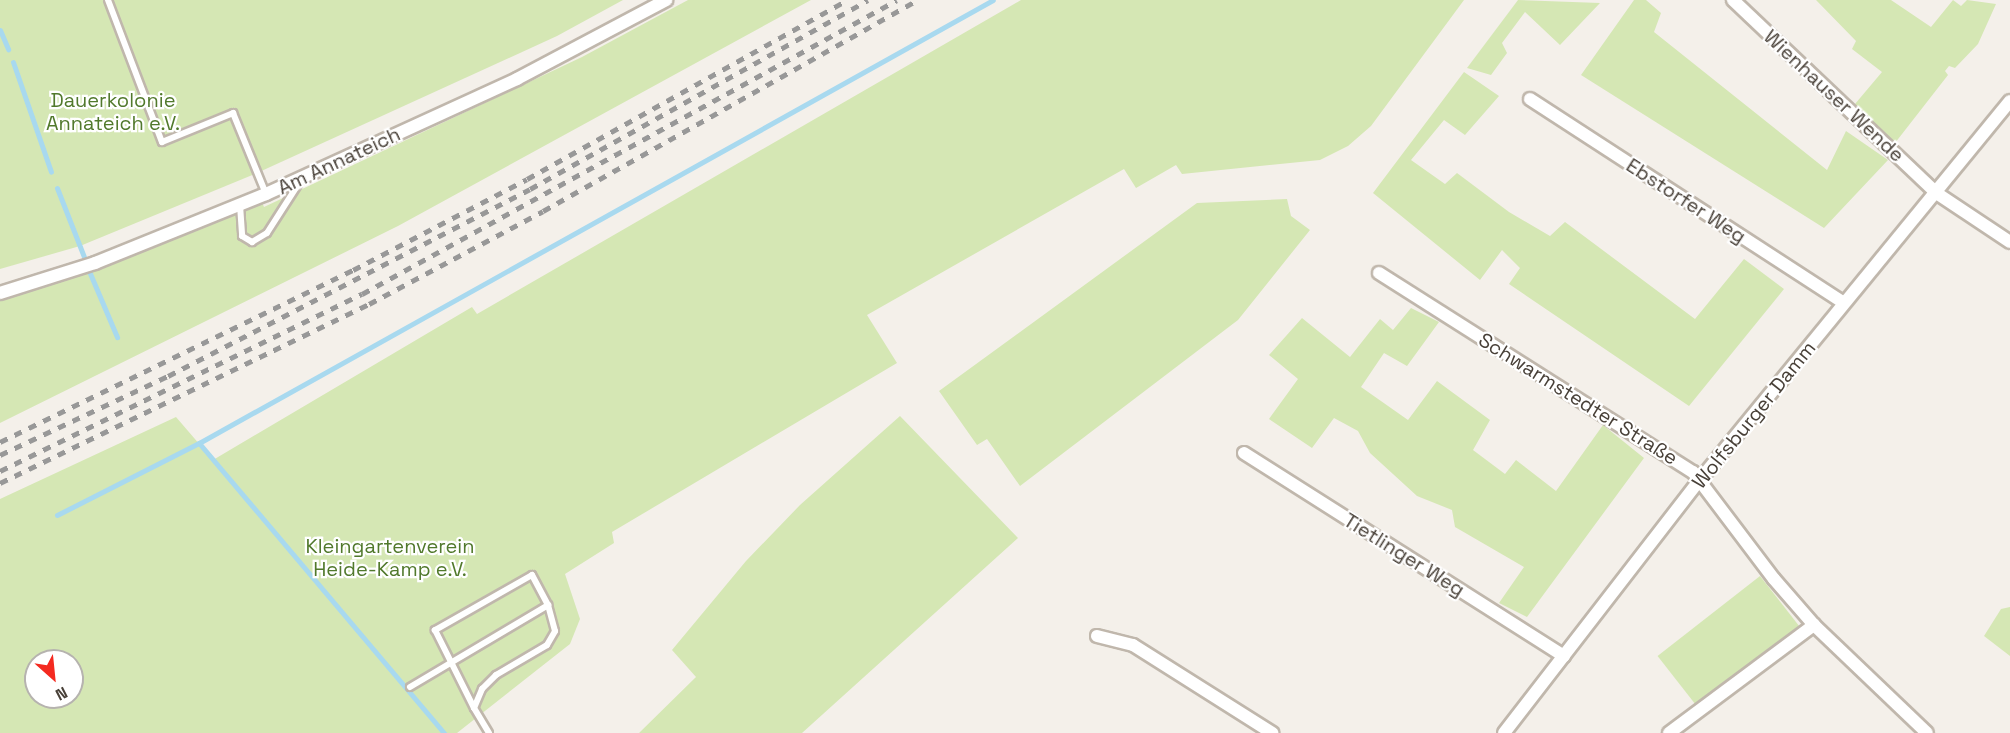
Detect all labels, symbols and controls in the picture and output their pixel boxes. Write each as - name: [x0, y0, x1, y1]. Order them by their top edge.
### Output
- street label: Wienhauser Wende: [1759, 25, 1909, 167]
- park label: Dauerkolonie Annateich e.V.: [46, 88, 180, 135]
- street label: Am Annateich: [274, 122, 404, 200]
- street label: Ebstorfer Weg: [1622, 153, 1750, 249]
- street label: Schwarmstedter Straße: [1474, 328, 1682, 470]
- street label: Wolfsburger Damm: [1687, 337, 1821, 493]
- street label: Tietlinger Weg: [1339, 508, 1469, 602]
- park label: Kleingartenverein Heide-Kamp e.V.: [305, 535, 475, 582]
- north arrow: [24, 649, 84, 709]
- text: N: [52, 682, 71, 705]

